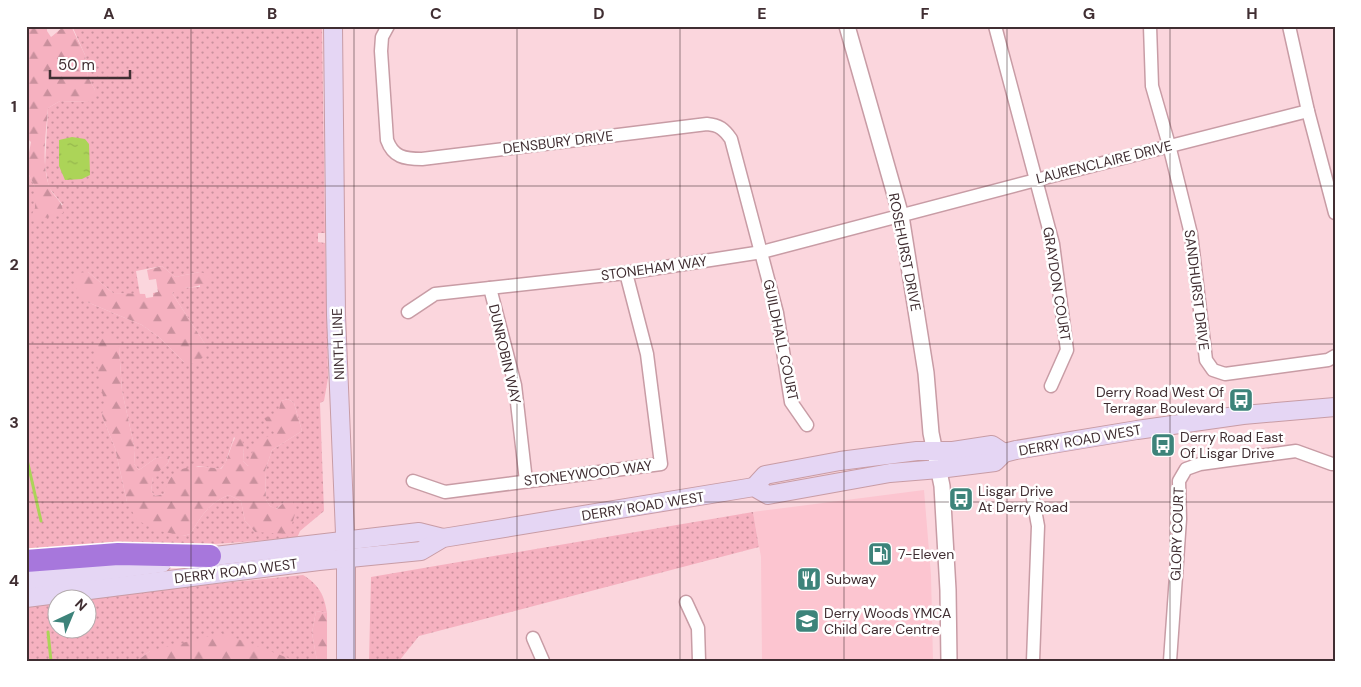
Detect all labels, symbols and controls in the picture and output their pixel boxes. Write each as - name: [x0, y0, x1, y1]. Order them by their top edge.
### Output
- text: A: [103, 3, 115, 24]
- text: B: [267, 3, 277, 24]
- text: C: [430, 3, 442, 24]
- text: D: [593, 3, 605, 24]
- text: E: [757, 3, 767, 24]
- text: F: [921, 3, 930, 24]
- text: G: [1083, 3, 1095, 24]
- text: H: [1246, 3, 1258, 24]
- scale bar: [50, 48, 130, 80]
- text: 50 m: [58, 55, 95, 75]
- text: 1: [11, 96, 17, 117]
- street label: DENSBURY DRIVE: [502, 126, 614, 158]
- street label: LAURENCLAIRE DRIVE: [1034, 136, 1174, 188]
- street label: ROSEHURST DRIVE: [885, 191, 925, 313]
- street label: GRAYDON COURT: [1039, 226, 1075, 343]
- street label: SANDHURST DRIVE: [1181, 229, 1213, 352]
- street label: STONEHAM WAY: [600, 252, 708, 284]
- text: 2: [9, 254, 19, 275]
- street label: GUILDHALL COURT: [759, 278, 803, 402]
- street label: DUNROBIN WAY: [485, 302, 525, 406]
- street label: NINTH LINE: [328, 308, 348, 380]
- place label: Derry Road West Of Terragar Boulevard: [1096, 383, 1224, 417]
- bus stop icon: Derry Road West Of Terragar Boulevard: [1228, 387, 1254, 413]
- text: 3: [9, 412, 19, 433]
- street label: DERRY ROAD WEST: [1017, 420, 1143, 460]
- place label: Derry Road East Of Lisgar Drive: [1180, 428, 1284, 462]
- bus stop icon: Derry Road East Of Lisgar Drive: [1150, 432, 1176, 458]
- street label: STONEYWOOD WAY: [523, 456, 653, 490]
- place label: Lisgar Drive At Derry Road: [978, 482, 1068, 516]
- bus stop icon: Lisgar Drive At Derry Road: [948, 486, 974, 512]
- street label: DERRY ROAD WEST: [580, 487, 706, 525]
- street label: GLORY COURT: [1166, 487, 1188, 581]
- fuel station icon: 7-Eleven: [867, 541, 893, 567]
- place label: 7-Eleven: [898, 545, 954, 563]
- street label: DERRY ROAD WEST: [173, 554, 299, 587]
- restaurant icon: Subway: [796, 566, 822, 592]
- text: 4: [9, 570, 19, 591]
- place label: Subway: [826, 570, 876, 588]
- north arrow: [48, 590, 98, 640]
- text: N: [71, 595, 91, 615]
- place label: Derry Woods YMCA Child Care Centre: [824, 604, 951, 638]
- school or university icon: Derry Woods YMCA Child Care Centre: [794, 608, 820, 634]

